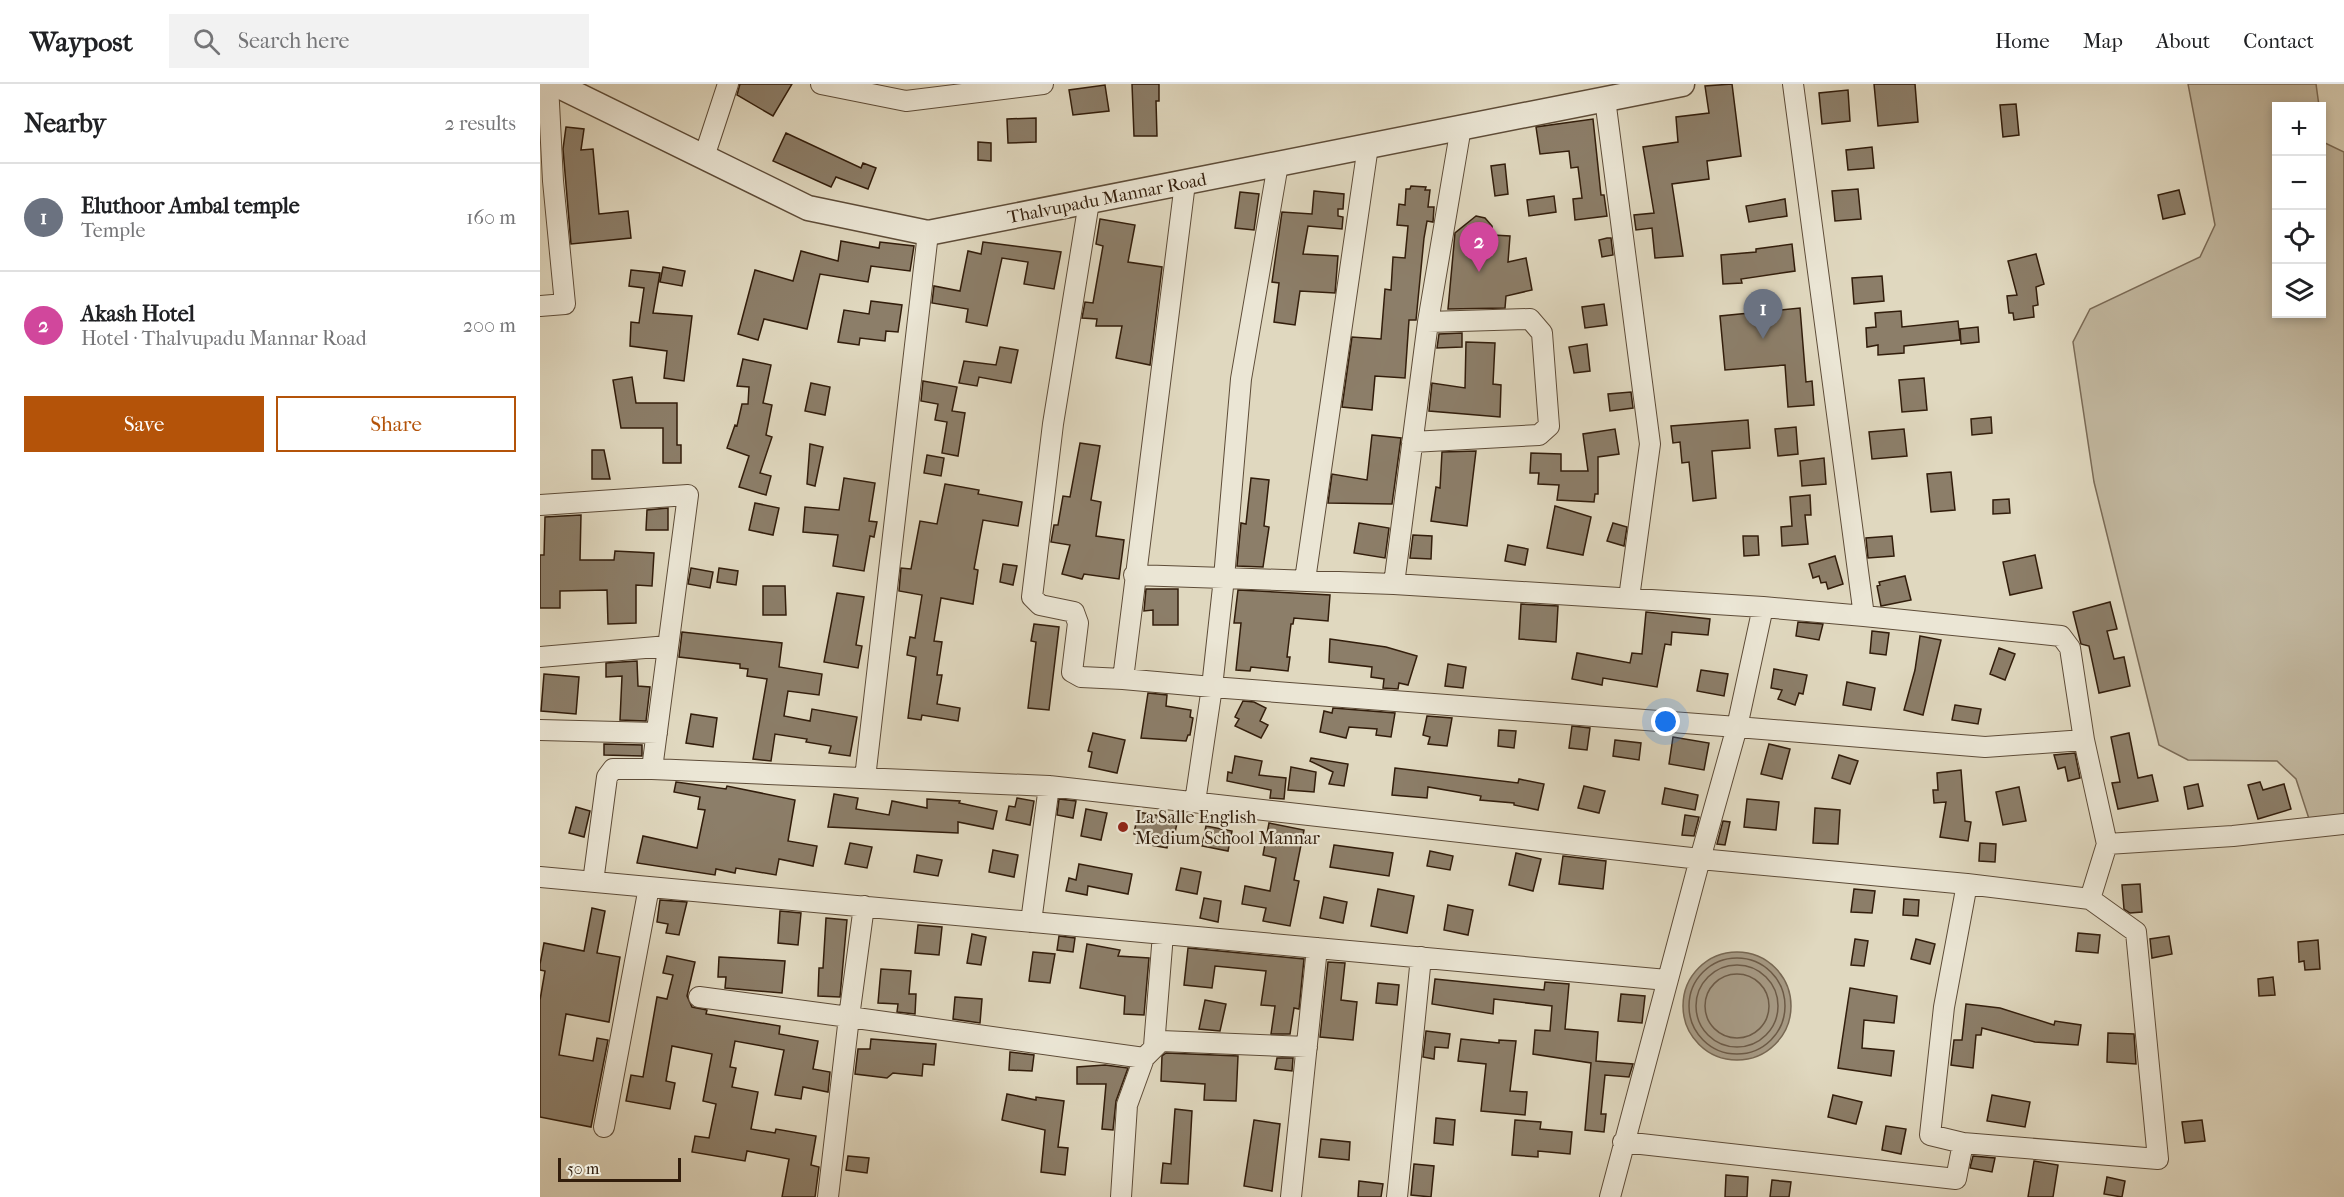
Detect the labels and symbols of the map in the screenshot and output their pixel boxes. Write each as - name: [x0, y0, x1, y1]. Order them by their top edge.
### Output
- street label: Thalvupadu Mannar Road: [1006, 169, 1209, 228]
- pin: 2: [1460, 222, 1498, 272]
- pin: 1: [1744, 290, 1782, 339]
- your location: [1651, 707, 1680, 736]
- place label: La Salle English Medium School Mannar: [1135, 807, 1320, 849]
- marker: La Salle English Medium School Mannar: [1116, 820, 1130, 834]
- scale bar: [558, 1155, 681, 1182]

